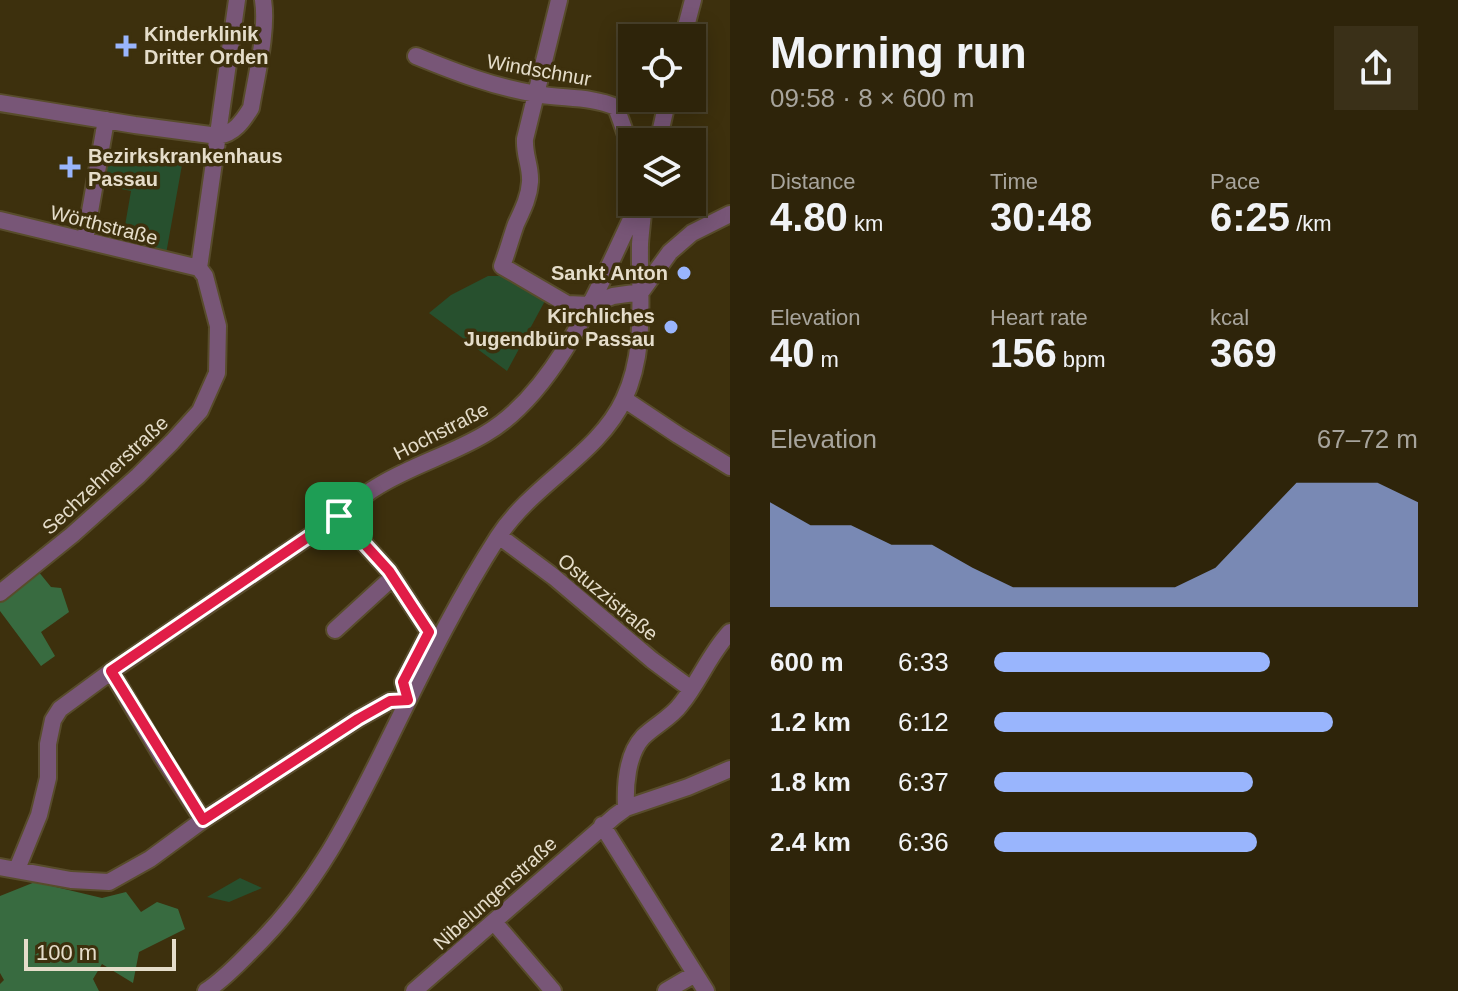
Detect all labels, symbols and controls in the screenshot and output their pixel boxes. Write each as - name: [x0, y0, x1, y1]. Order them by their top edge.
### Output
- place label: Kinderklinik Dritter Orden: [144, 23, 268, 68]
- map controls: [618, 24, 706, 216]
- button: locate: [618, 24, 706, 112]
- button: share: [1334, 26, 1418, 110]
- text: Morning run: [770, 28, 1027, 77]
- marker: Kinderklinik Dritter Orden: [115, 35, 137, 57]
- street label: Windschnur: [485, 50, 593, 90]
- text: 09:58 · 8 × 600 m: [770, 83, 975, 113]
- button: layers: [618, 128, 706, 216]
- place label: Bezirkskrankenhaus Passau: [88, 145, 283, 190]
- marker: Bezirkskrankenhaus Passau: [59, 156, 81, 178]
- text: Distance: [770, 169, 856, 194]
- text: Time: [990, 169, 1038, 194]
- text: Pace: [1210, 169, 1260, 194]
- text: 4.80: [770, 195, 848, 239]
- text: 30:48: [990, 195, 1092, 239]
- text: 6:25: [1210, 195, 1290, 239]
- street label: Wörthstraße: [48, 201, 160, 249]
- text: km: [848, 211, 883, 236]
- text: /km: [1290, 211, 1332, 236]
- place label: Sankt Anton: [551, 262, 668, 284]
- marker: Sankt Anton: [675, 264, 693, 282]
- place label: Kirchliches Jugendbüro Passau: [464, 305, 655, 350]
- text: Elevation: [770, 305, 861, 330]
- text: Heart rate: [990, 305, 1088, 330]
- text: kcal: [1210, 305, 1249, 330]
- marker: Kirchliches Jugendbüro Passau: [662, 318, 680, 336]
- text: 40: [770, 331, 815, 375]
- text: 156: [990, 331, 1057, 375]
- text: 369: [1210, 331, 1277, 375]
- text: m: [815, 347, 839, 372]
- text: bpm: [1057, 347, 1106, 372]
- street label: Hochstraße: [390, 398, 492, 464]
- street label: Sechzehnerstraße: [38, 411, 172, 539]
- text: Elevation: [770, 424, 877, 454]
- text: 67–72 m: [1317, 424, 1418, 454]
- pin: [305, 482, 373, 550]
- icon: arrive: [317, 494, 361, 538]
- street label: Ostuzzistraße: [554, 549, 662, 645]
- text: 600 m: [770, 647, 844, 677]
- text: 6:33: [898, 647, 949, 677]
- text: 1.2 km: [770, 707, 851, 737]
- text: 6:12: [898, 707, 949, 737]
- text: 1.8 km: [770, 767, 851, 797]
- text: 6:37: [898, 767, 949, 797]
- text: 2.4 km: [770, 827, 851, 857]
- text: 6:36: [898, 827, 949, 857]
- street label: Nibelungenstraße: [429, 832, 561, 954]
- scale bar: [24, 935, 176, 971]
- text: 100 m: [36, 940, 97, 965]

